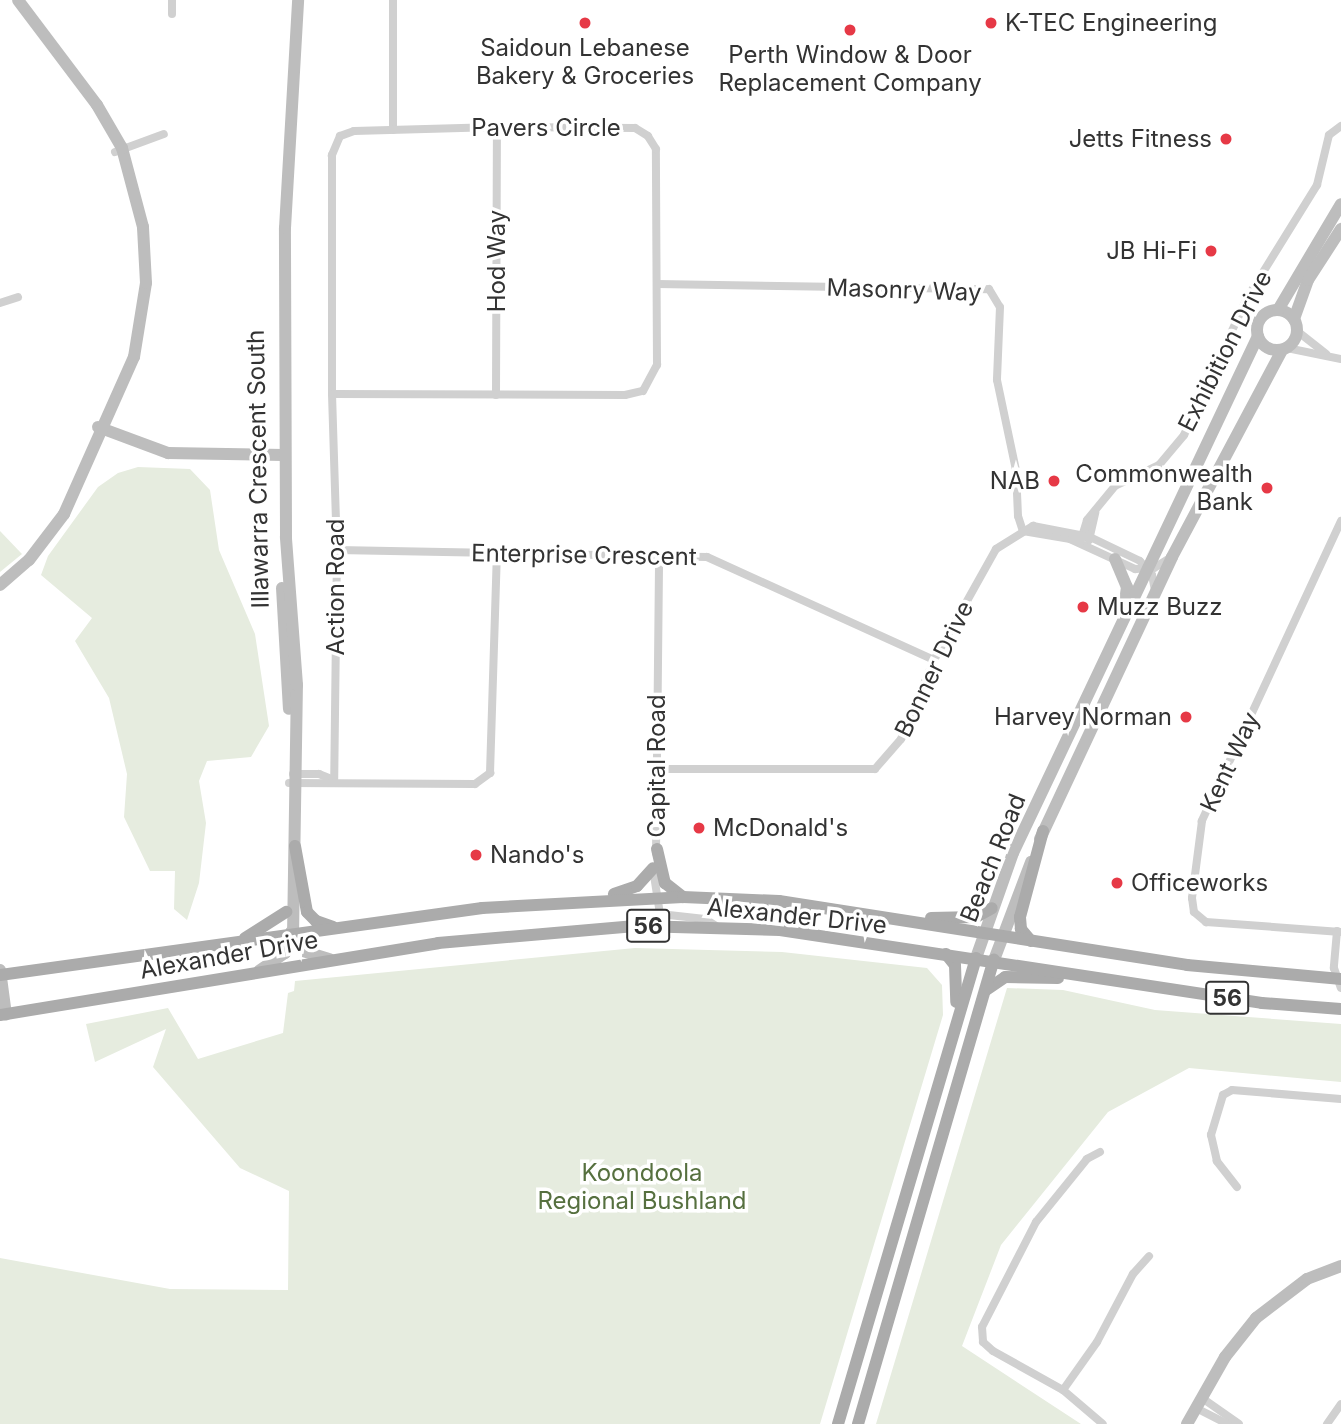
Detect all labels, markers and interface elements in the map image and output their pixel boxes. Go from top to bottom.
place label: K-TEC Engineering [1005,9,1217,37]
marker: Saidoun Lebanese Bakery & Groceries [577,15,593,31]
marker: K-TEC Engineering [983,15,999,31]
marker: Perth Window & Door Replacement Company [842,22,858,38]
place label: Saidoun Lebanese Bakery & Groceries [476,34,694,90]
place label: Perth Window & Door Replacement Company [718,41,982,97]
street label: Pavers Circle [471,114,621,142]
place label: Jetts Fitness [1069,125,1212,153]
marker: Jetts Fitness [1218,131,1234,147]
street label: Hod Way [483,210,511,312]
place label: JB Hi-Fi [1106,237,1197,265]
marker: JB Hi-Fi [1203,243,1219,259]
street label: Exhibition Drive [1172,266,1278,436]
street label: Masonry Way [826,273,982,307]
street label: Illawarra Crescent South [241,329,275,609]
place label: Commonwealth Bank [1075,460,1253,516]
place label: NAB [990,467,1040,495]
marker: NAB [1046,473,1062,489]
marker: Commonwealth Bank [1259,480,1275,496]
street label: Action Road [322,518,350,656]
street label: Enterprise Crescent [471,539,697,571]
place label: Muzz Buzz [1097,593,1223,621]
street label: Bonner Drive [889,596,979,742]
marker: Muzz Buzz [1075,599,1091,615]
street label: Capital Road [643,694,671,838]
place label: Harvey Norman [994,703,1172,731]
street label: Kent Way [1194,707,1266,817]
marker: Harvey Norman [1178,709,1194,725]
street label: Beach Road [954,790,1032,926]
place label: McDonald's [713,814,848,842]
marker: McDonald's [691,820,707,836]
place label: Nando's [490,841,584,869]
marker: Nando's [468,847,484,863]
place label: Officeworks [1131,869,1268,897]
marker: Officeworks [1109,875,1125,891]
street label: Alexander Drive [706,892,888,940]
road number: 56 [625,906,671,945]
street label: Alexander Drive [138,925,320,985]
road number: 56 [1204,979,1250,1018]
park label: Koondoola Regional Bushland [537,1159,747,1215]

